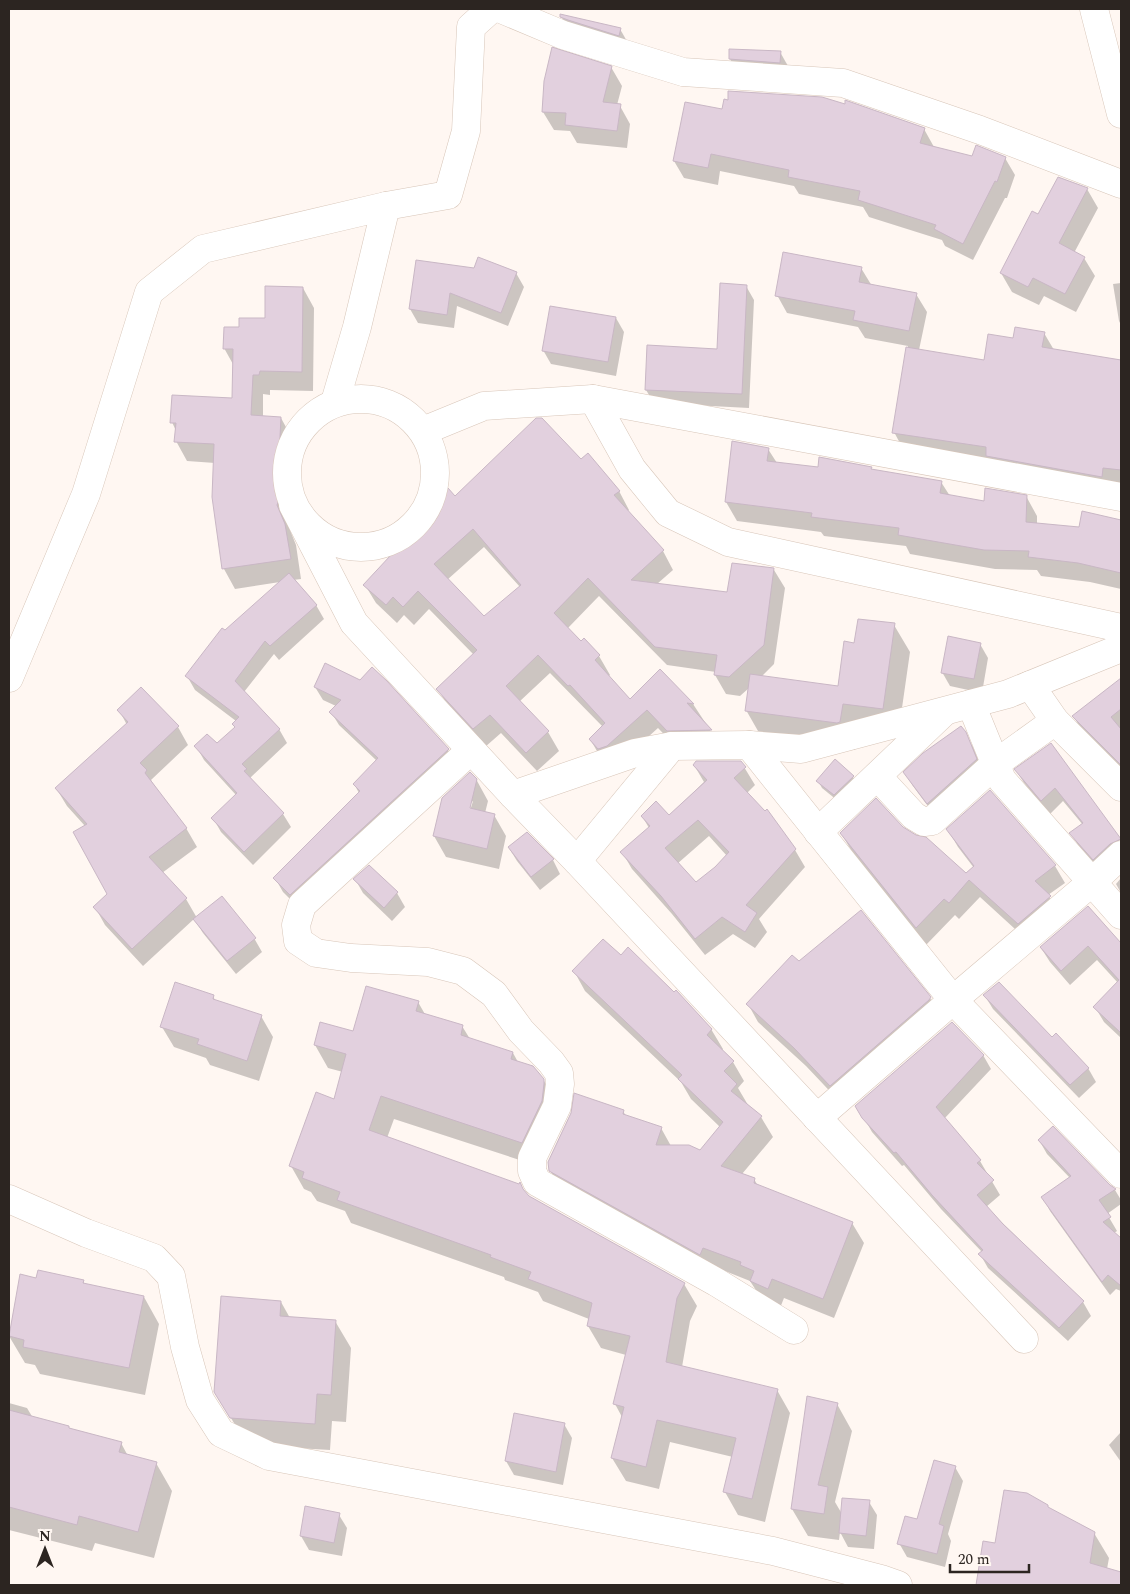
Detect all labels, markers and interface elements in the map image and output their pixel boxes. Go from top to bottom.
north arrow [20,1524,70,1574]
text: N [39,1526,51,1547]
scale bar [950,1542,1029,1574]
text: 20 m [958,1548,990,1571]

